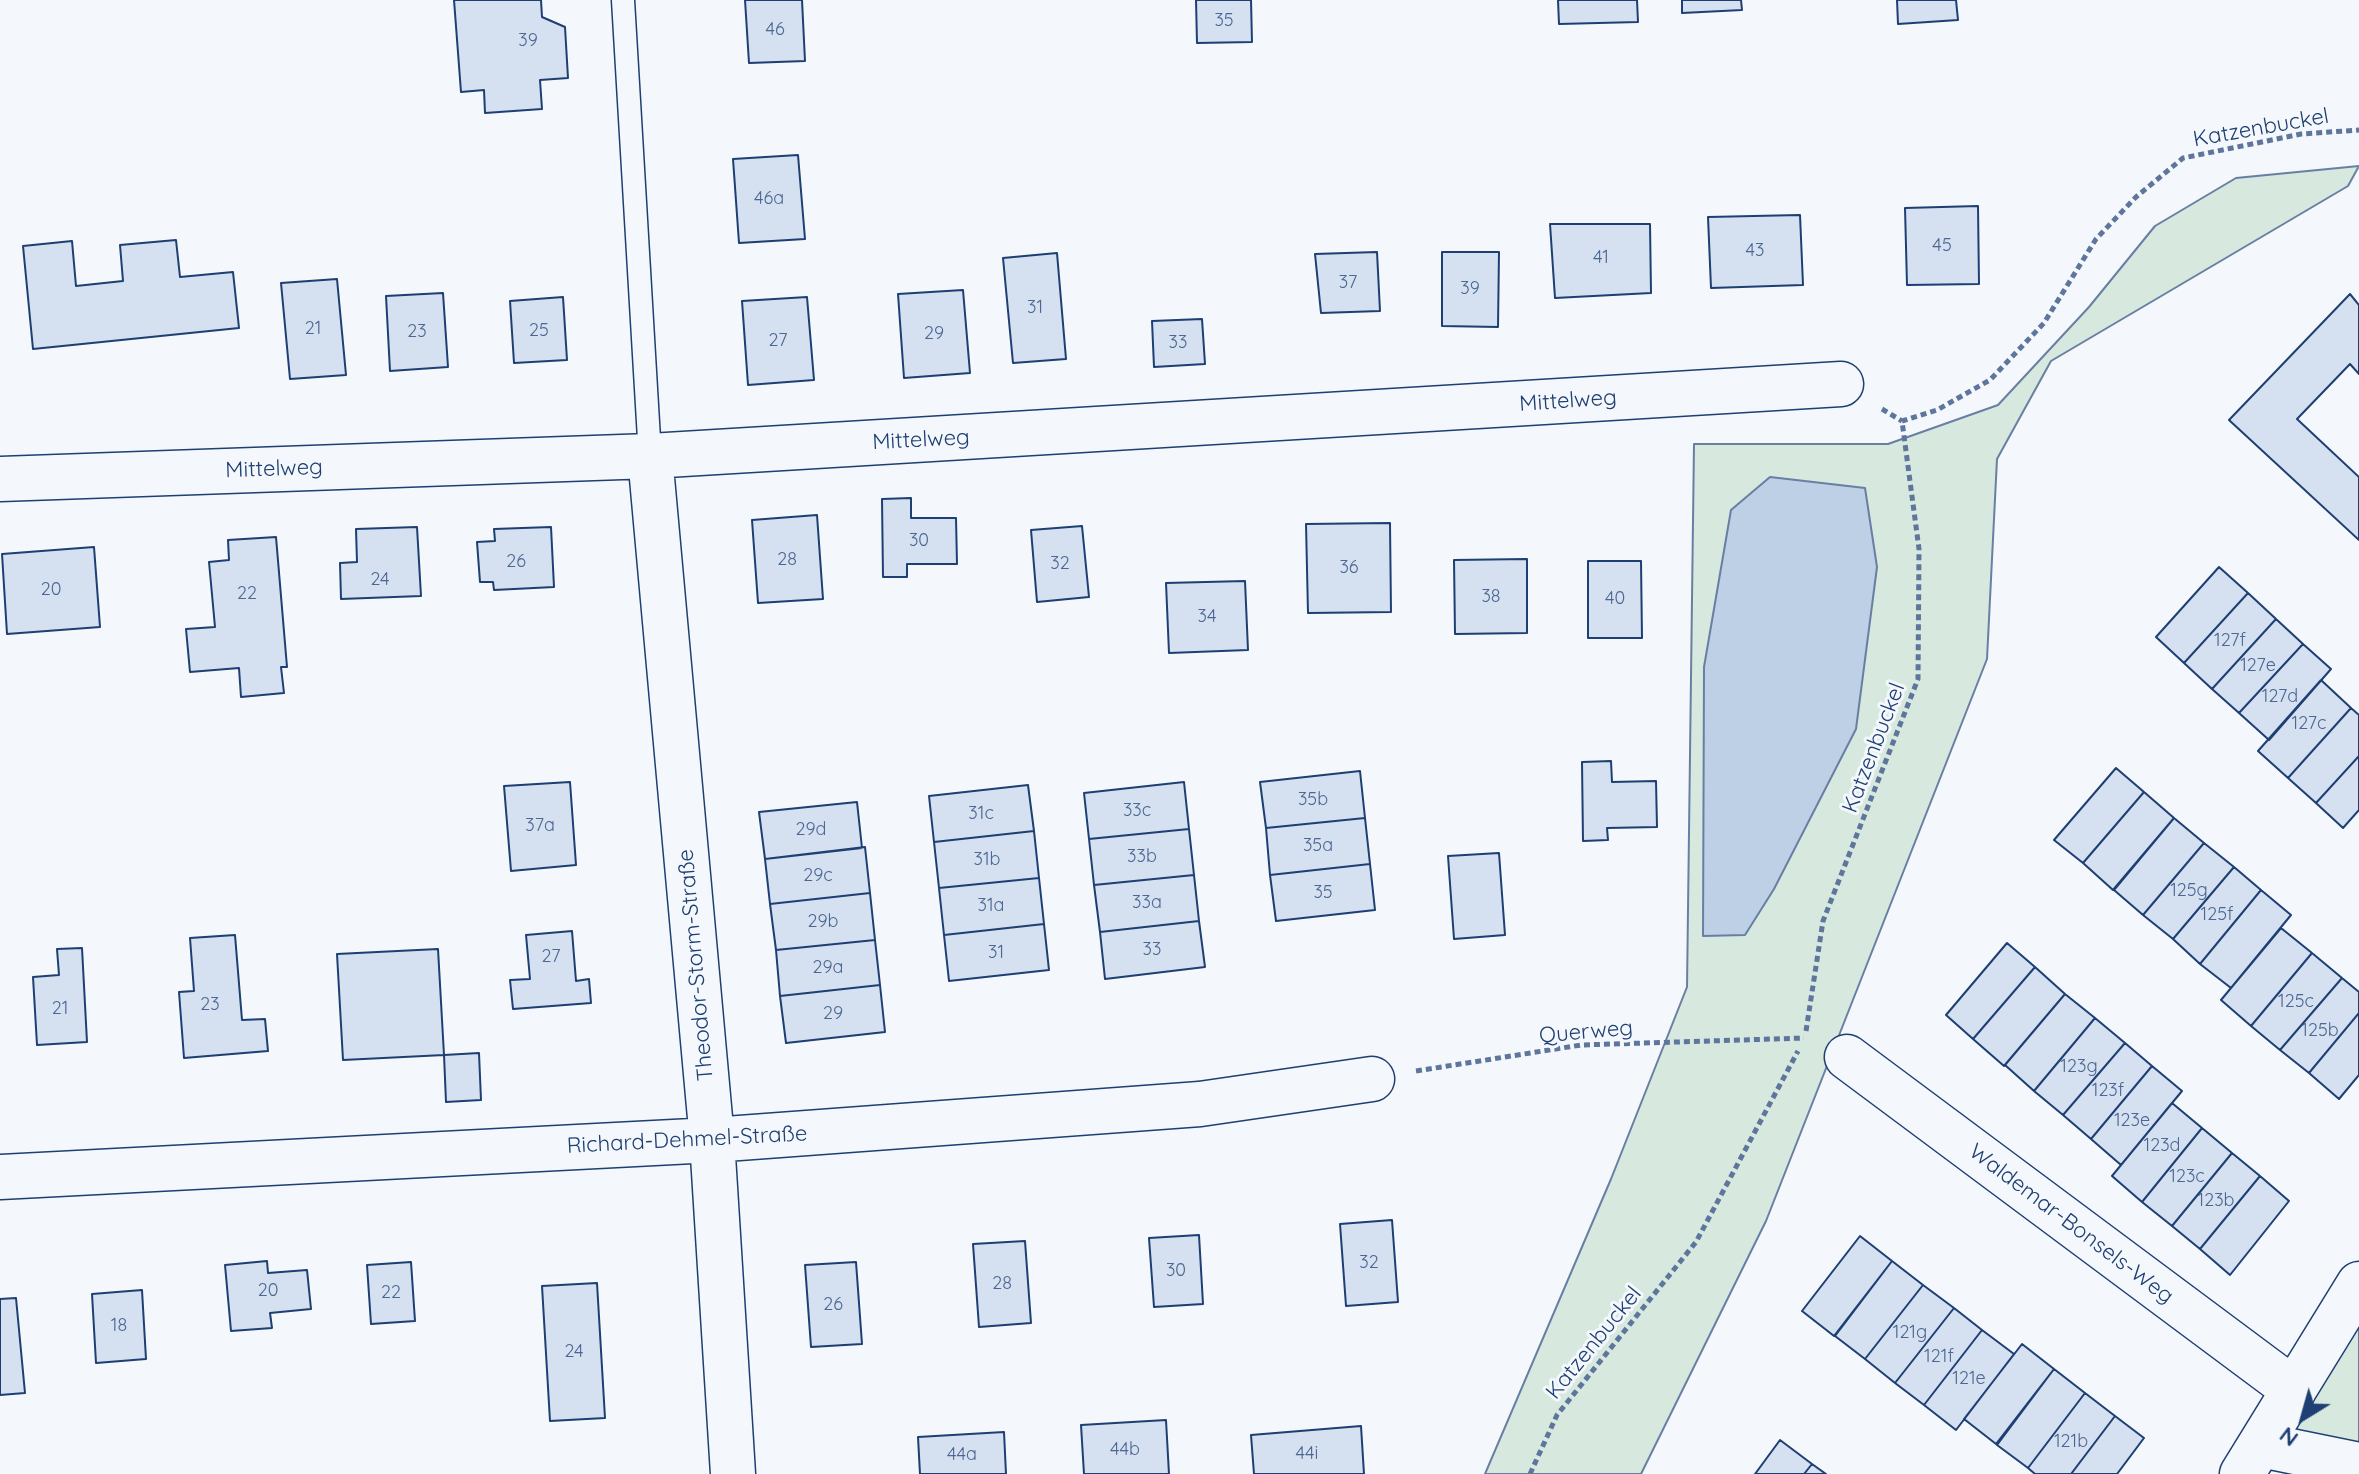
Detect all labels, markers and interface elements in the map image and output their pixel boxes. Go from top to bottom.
house number: 35 [1214,10,1234,32]
house number: 46 [765,19,785,41]
house number: 39 [518,30,538,52]
street label: Katzenbuckel [2191,103,2331,153]
house number: 46a [754,188,784,210]
house number: 45 [1932,235,1952,257]
house number: 43 [1746,240,1764,262]
house number: 41 [1593,247,1609,269]
house number: 37 [1339,272,1357,294]
house number: 39 [1460,278,1480,300]
house number: 31 [1027,297,1043,319]
house number: 21 [305,318,321,340]
house number: 25 [529,320,549,342]
house number: 23 [407,321,427,343]
house number: 29 [924,323,944,345]
house number: 27 [769,330,787,352]
house number: 33 [1169,332,1187,354]
street label: Mittelweg [1518,384,1618,418]
street label: Mittelweg [872,424,970,456]
street label: Mittelweg [225,454,323,484]
house number: 30 [909,530,929,552]
house number: 28 [777,549,797,571]
house number: 26 [506,551,526,573]
house number: 32 [1050,553,1070,575]
house number: 36 [1339,557,1359,579]
house number: 24 [370,569,390,591]
house number: 20 [41,579,61,601]
house number: 22 [237,583,257,605]
house number: 38 [1481,586,1501,608]
house number: 40 [1605,588,1625,610]
house number: 34 [1198,606,1216,628]
house number: 127f [2214,630,2246,652]
house number: 127e [2240,655,2276,677]
street label: Katzenbuckel [1837,679,1911,817]
house number: 127d [2262,686,2298,708]
house number: 127c [2292,713,2326,735]
house number: 35b [1298,789,1328,811]
house number: 33c [1123,800,1151,822]
house number: 31c [968,803,994,825]
house number: 37a [525,815,555,837]
house number: 29d [796,819,826,841]
house number: 35a [1303,835,1333,857]
house number: 33b [1127,846,1157,868]
street label: Theodor-Storm-Straße [673,848,719,1082]
house number: 31b [974,849,1000,871]
house number: 29c [803,865,833,887]
house number: 125g [2170,880,2208,902]
house number: 35 [1313,882,1333,904]
house number: 33a [1132,892,1162,914]
house number: 31a [978,895,1004,917]
house number: 125f [2201,904,2233,926]
house number: 29b [808,911,838,933]
house number: 33 [1143,939,1161,961]
house number: 31 [988,942,1004,964]
house number: 27 [542,946,560,968]
house number: 29a [813,957,843,979]
house number: 125c [2278,991,2314,1013]
house number: 23 [200,994,220,1016]
house number: 21 [52,998,68,1020]
house number: 29 [823,1003,843,1025]
street label: Querweg [1538,1015,1634,1049]
house number: 125b [2301,1020,2339,1042]
house number: 123g [2060,1056,2098,1078]
house number: 123f [2092,1080,2124,1102]
house number: 123e [2114,1110,2150,1132]
street label: Richard-Dehmel-Straße [566,1121,808,1159]
house number: 123d [2144,1135,2180,1157]
street label: Waldemar-Bonsels-Weg [1963,1138,2179,1310]
house number: 123c [2169,1166,2205,1188]
house number: 123b [2198,1190,2234,1212]
house number: 32 [1359,1252,1379,1274]
house number: 30 [1166,1260,1186,1282]
house number: 28 [992,1273,1012,1295]
house number: 20 [258,1280,278,1302]
street label: Katzenbuckel [1541,1281,1647,1405]
house number: 22 [381,1282,401,1304]
house number: 26 [823,1294,843,1316]
house number: 18 [111,1315,127,1337]
house number: 121g [1893,1322,1927,1344]
house number: 24 [564,1341,584,1363]
house number: 121f [1924,1346,1954,1368]
house number: 121e [1952,1368,1986,1390]
north arrow [2263,1378,2343,1458]
text: N [2274,1421,2303,1453]
house number: 121b [2054,1431,2088,1453]
house number: 44b [1110,1439,1140,1461]
house number: 44i [1296,1443,1318,1465]
house number: 44a [947,1444,977,1466]

